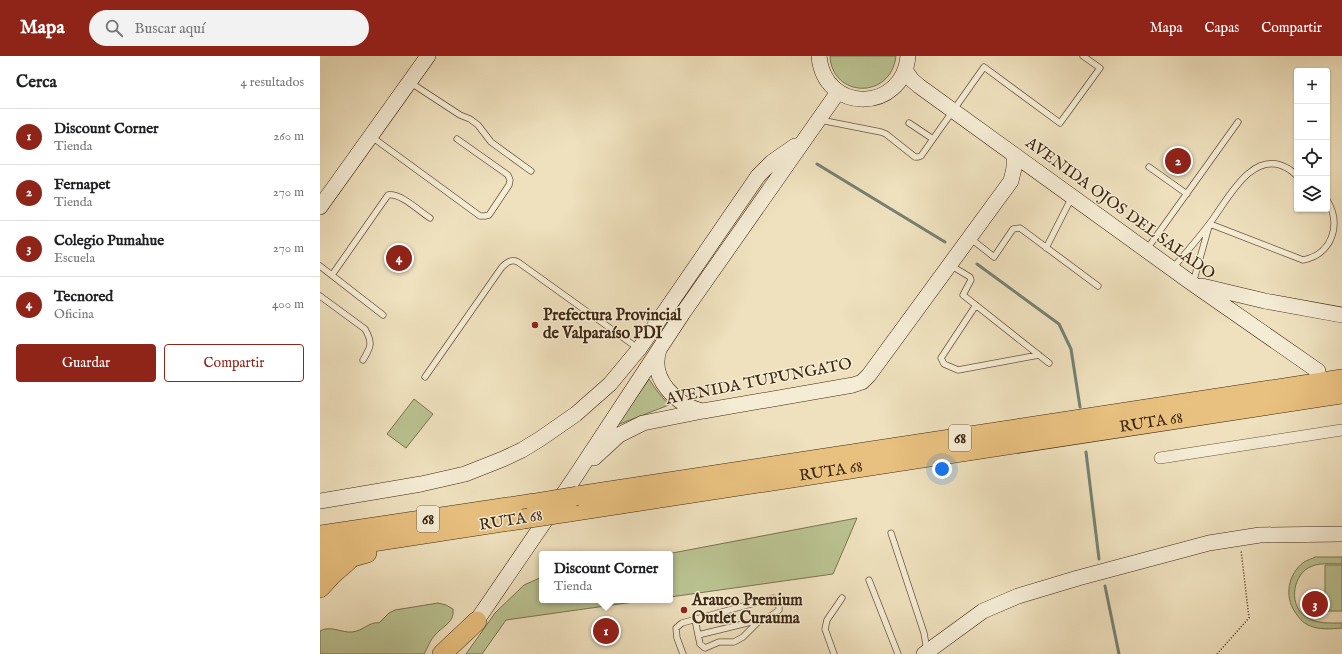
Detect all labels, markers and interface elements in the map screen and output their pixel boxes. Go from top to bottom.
search box [89,10,369,46]
text: Mapa [20,16,65,40]
icon: search [103,17,125,39]
text: Buscar aquí [135,19,205,38]
text: Mapa [1150,19,1183,37]
text: Capas [1205,19,1239,37]
text: Compartir [1261,19,1322,37]
map controls [1294,68,1330,212]
button: + [1294,68,1330,104]
text: Cerca [16,72,57,93]
text: 4 resultados [241,74,304,91]
button: − [1294,104,1330,140]
text: Discount Corner [54,119,159,138]
text: 1 [27,128,31,145]
text: 260 m [273,128,304,145]
street label: AVENIDA OJOS DEL SALADO [1021,133,1219,285]
text: Tienda [54,138,92,155]
button: locate [1294,140,1330,176]
pin: 2 [1165,146,1191,176]
text: Fernapet [54,175,110,194]
button: layers [1294,176,1330,212]
text: 2 [26,184,32,201]
text: 270 m [273,184,304,201]
text: Tienda [54,194,92,211]
text: Colegio Pumahue [54,231,164,250]
text: 3 [27,240,31,257]
text: 270 m [273,240,304,257]
pin: 4 [386,243,412,273]
text: Escuela [54,250,95,267]
text: Tecnored [54,287,113,306]
text: 4 [26,296,32,313]
text: 400 m [272,296,304,313]
text: Oficina [54,306,94,323]
place label: Prefectura Provincial de Valparaíso PDI [543,306,682,344]
marker: Prefectura Provincial de Valparaíso PDI [530,320,540,330]
button: Guardar [16,344,156,382]
button: Compartir [164,344,304,382]
street label: AVENIDA TUPUNGATO [663,354,854,410]
street label: RUTA 68 [1118,408,1184,438]
road number: 68 [949,425,971,451]
street label: RUTA 68 [798,457,864,487]
your location [932,459,952,479]
road number: 68 [417,506,439,532]
street label: RUTA 68 [478,506,544,536]
popup [539,551,673,603]
text: Discount Corner [554,559,658,578]
text: Tienda [554,578,592,595]
pin: 3 [1302,589,1328,619]
place label: Arauco Premium Outlet Curauma [691,591,803,629]
marker: Arauco Premium Outlet Curauma [679,605,689,615]
pin: 1 [593,616,619,646]

